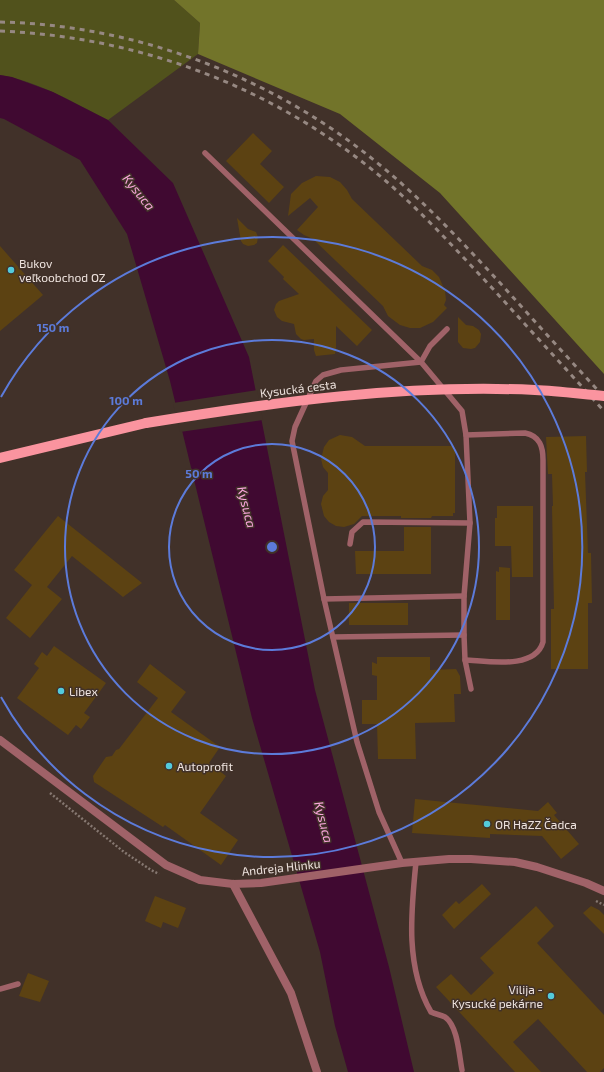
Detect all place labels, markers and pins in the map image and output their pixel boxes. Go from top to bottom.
place label: Bukov veľkoobchod OZ [19,256,106,284]
marker: Bukov veľkoobchod OZ [6,265,16,275]
centre of rings [265,540,279,554]
place label: Libex [69,684,98,698]
marker: Libex [56,686,66,696]
place label: Autoprofit [177,759,233,773]
marker: Autoprofit [164,761,174,771]
place label: OR HaZZ Čadca [495,817,577,831]
marker: OR HaZZ Čadca [482,819,492,829]
place label: Vilija - Kysucké pekárne [452,982,543,1010]
marker: Vilija - Kysucké pekárne [546,991,556,1001]

